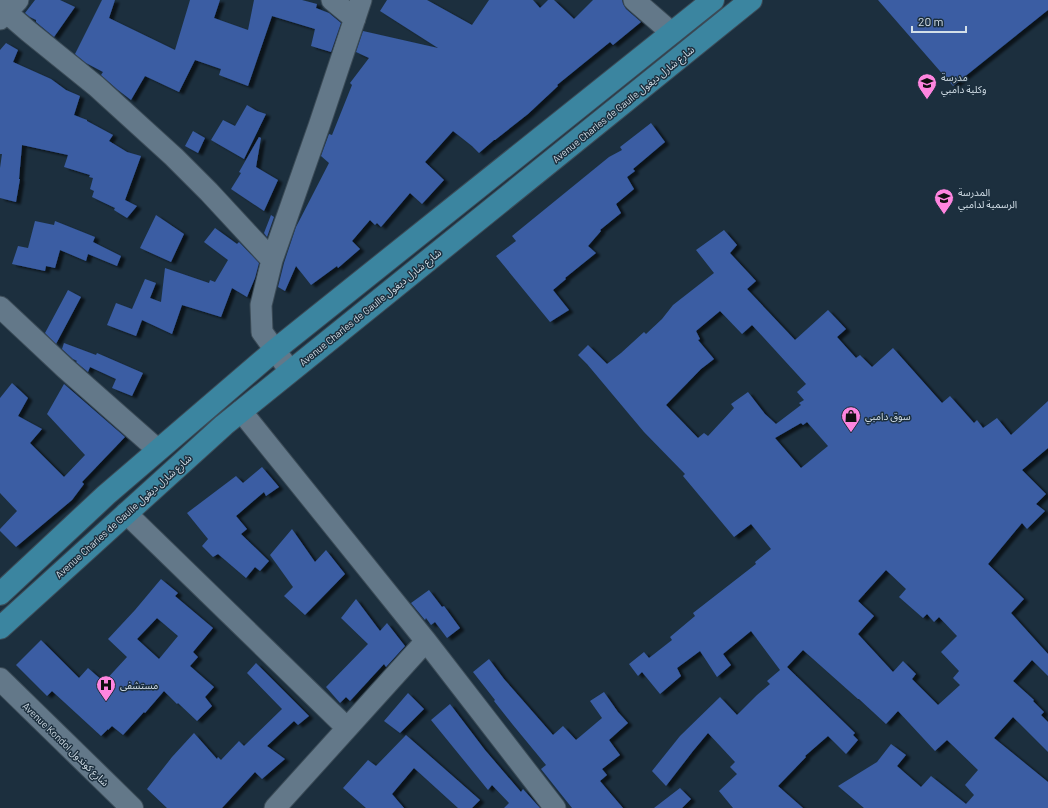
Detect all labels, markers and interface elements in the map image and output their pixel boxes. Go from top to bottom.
scale bar [912,8,966,34]
text: 20 m [918,14,944,28]
street label: Avenue Charles de Gaulle شارع شارل ديغول [550,43,698,167]
place label: مدرسة وكلية دامبي [941,71,986,97]
school or university icon: مدرسة وكلية دامبي [916,72,938,100]
place label: المدرسة الرسمية لدامبي [958,186,1017,212]
school or university icon: المدرسة الرسمية لدامبي [933,187,955,215]
street label: Avenue Charles de Gaulle شارع شارل ديغول [297,246,445,370]
shop icon: سوق دامبي [840,405,862,433]
place label: سوق دامبي [865,410,911,424]
street label: Avenue Charles de Gaulle شارع شارل ديغول [52,452,195,582]
hospital icon: مستشفى [95,674,117,702]
place label: مستشفى [120,679,158,691]
street label: Avenue Kondol شارع كوندول [19,700,112,790]

